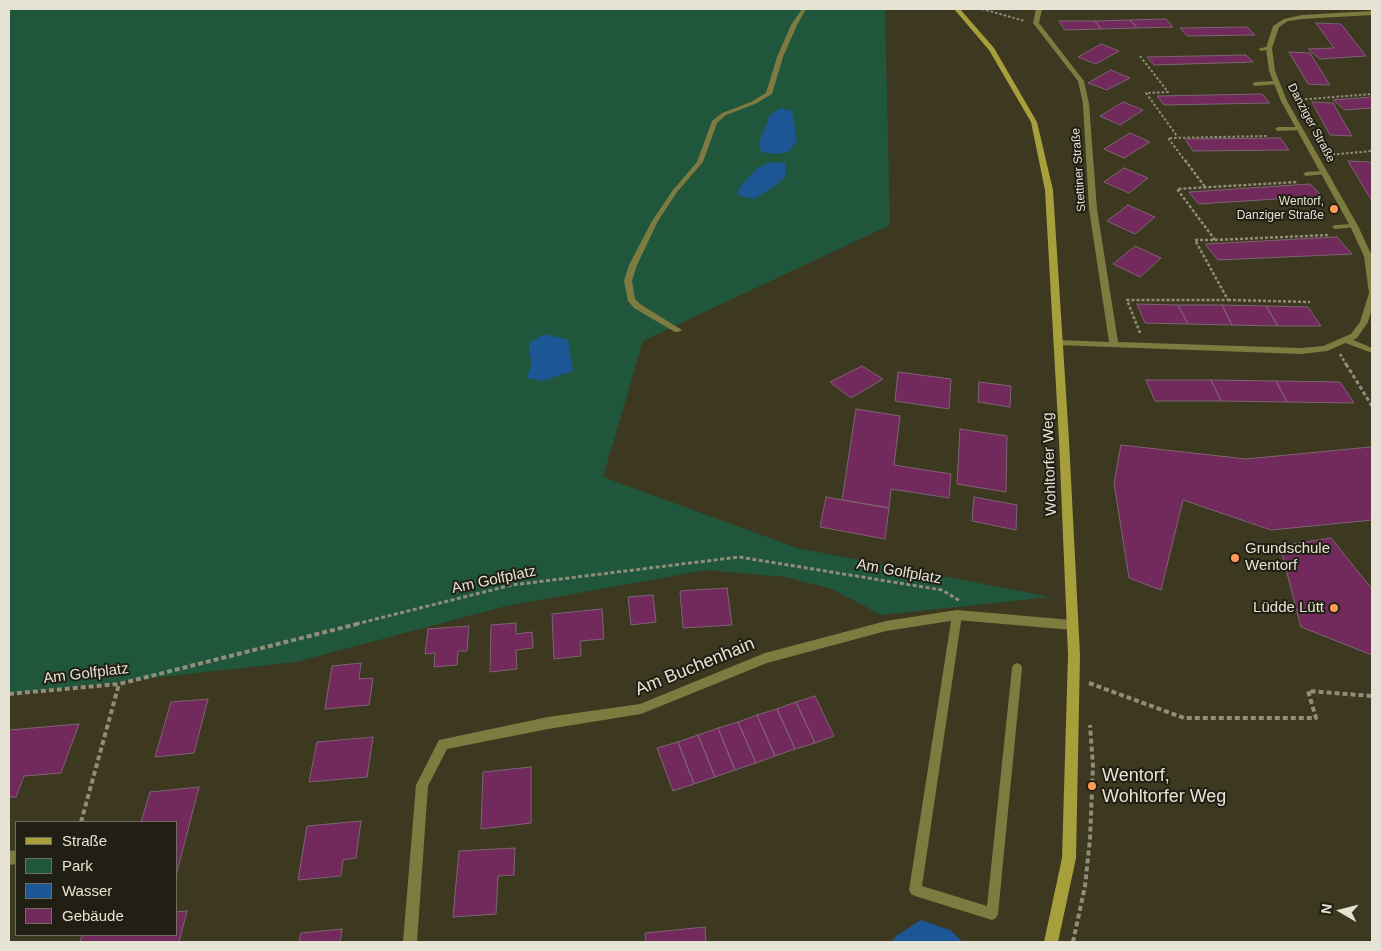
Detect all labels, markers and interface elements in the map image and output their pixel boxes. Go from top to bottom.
street label: Danziger Straße [1284,81,1338,165]
street label: Stettiner Straße [1069,128,1089,212]
place label: Wentorf, Danziger Straße [1237,195,1324,223]
marker: Wentorf, Danziger Straße [1328,203,1340,215]
street label: Wohltorfer Weg [1039,412,1061,516]
place label: Grundschule Wentorf [1245,540,1330,575]
marker: Grundschule Wentorf [1229,552,1241,564]
street label: Am Golfplatz [855,556,943,588]
street label: Am Golfplatz [450,562,538,598]
place label: Lüdde Lütt [1253,599,1324,617]
marker: Lüdde Lütt [1328,602,1340,614]
street label: Am Buchenhain [632,633,758,701]
street label: Am Golfplatz [42,660,130,688]
place label: Wentorf, Wohltorfer Weg [1102,765,1226,808]
marker: Wentorf, Wohltorfer Weg [1086,780,1098,792]
legend [15,821,178,936]
text: Straße [62,832,107,849]
text: Park [62,857,93,874]
text: Wasser [62,882,112,899]
north arrow [1316,886,1366,936]
text: N [1318,903,1335,915]
text: Gebäude [62,907,124,924]

